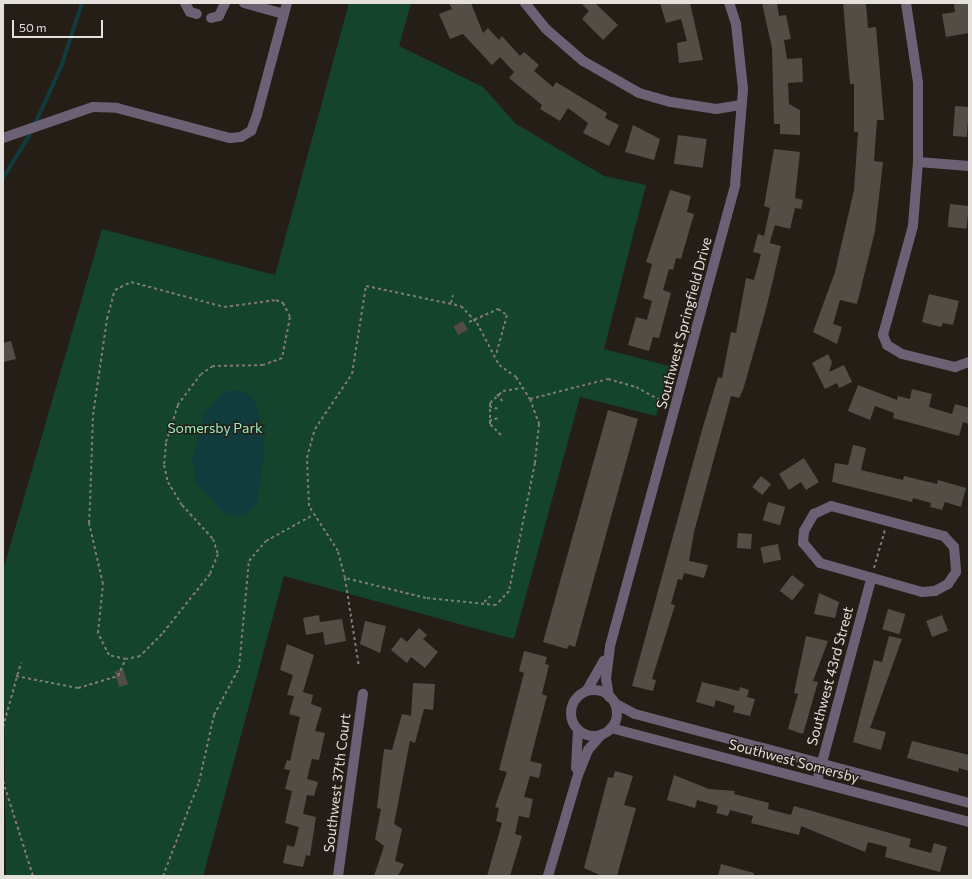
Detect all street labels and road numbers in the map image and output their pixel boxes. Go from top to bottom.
street label: Southwest Springfield Drive [653,235,715,411]
street label: Southwest 43rd Street [803,605,857,747]
street label: Southwest 37th Court [320,713,354,853]
street label: Southwest Somersby [727,736,861,786]

